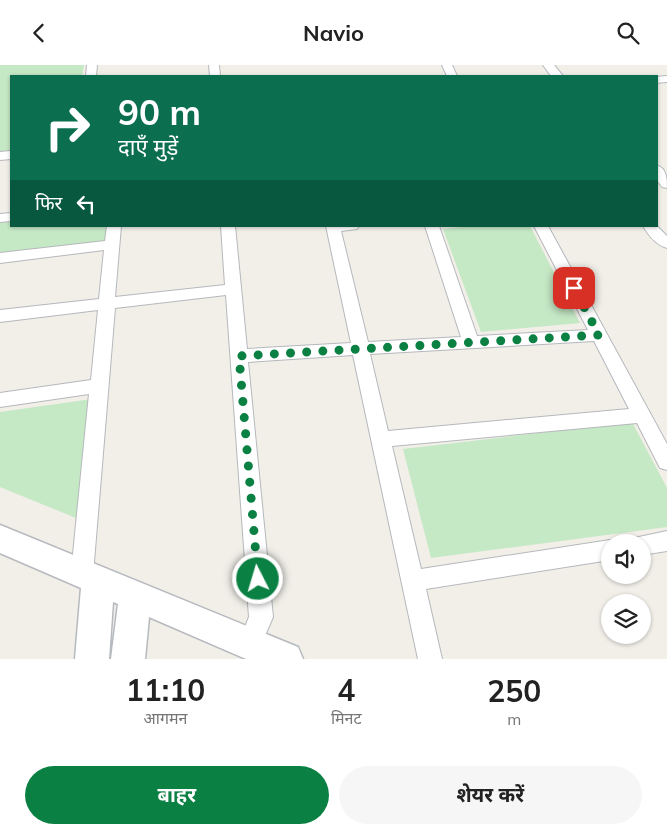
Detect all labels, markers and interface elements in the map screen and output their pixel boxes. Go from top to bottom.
icon: back [25,19,53,47]
text: Navio [303,19,364,47]
icon: search [614,19,642,47]
text: 90 m [118,90,201,134]
icon: right [35,95,100,160]
text: दाएँ मुड़ें [118,133,178,161]
icon: left [72,190,100,218]
text: फिर [35,191,62,215]
pin [553,267,595,309]
icon: arrive [560,274,588,302]
map controls [601,534,651,644]
button: sound [601,534,651,584]
position arrow [231,552,283,604]
button: layers [601,594,651,644]
text: 11:10 [126,671,205,709]
text: 4 [337,671,355,709]
text: 250 [487,672,541,710]
text: आगमन [144,708,187,728]
text: मिनट [331,708,362,728]
text: m [507,709,521,729]
button: बाहर [25,766,329,824]
button: शेयर करें [339,766,642,824]

